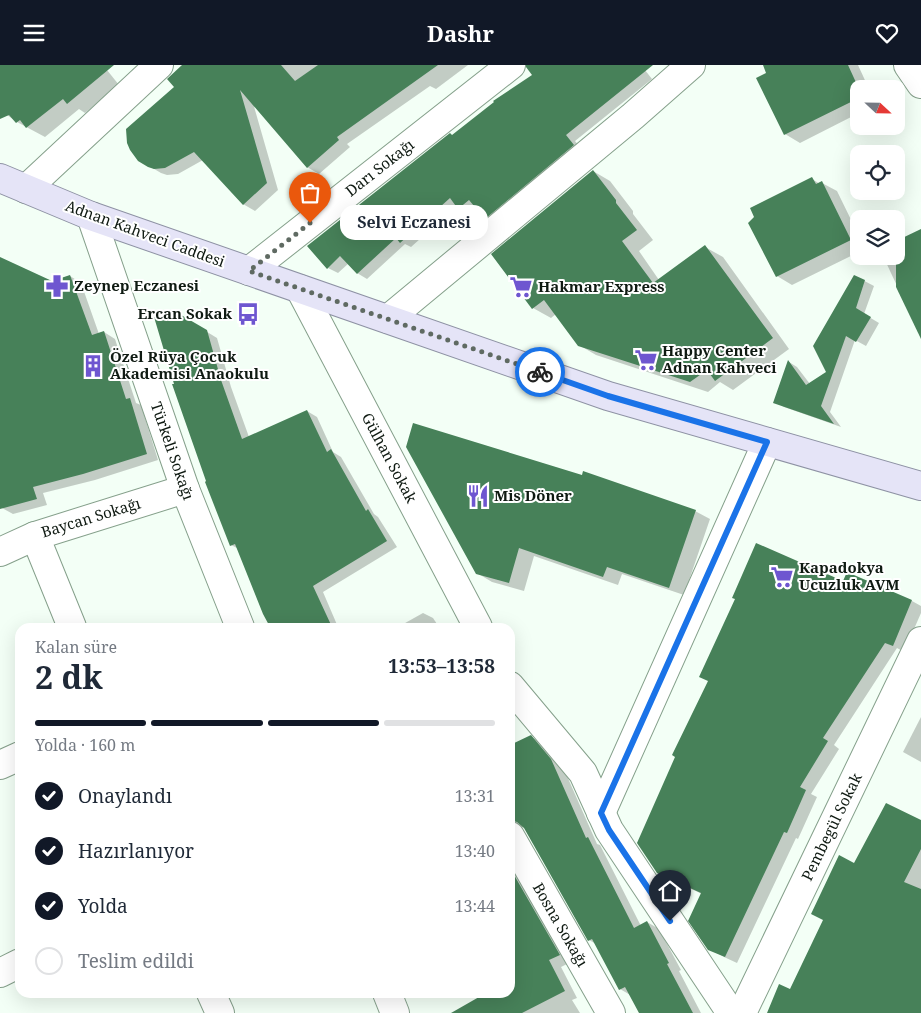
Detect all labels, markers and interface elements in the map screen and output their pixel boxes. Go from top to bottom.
text: Dashr [427,18,494,48]
icon: menu [20,19,48,47]
icon: heart [873,19,901,47]
north arrow [850,80,905,135]
map controls [850,80,905,265]
street label: Darı Sokağı [341,134,418,200]
button: locate [850,145,905,200]
pin [289,172,331,223]
icon: bag [296,179,324,207]
street label: Adnan Kahveci Caddesi [63,195,228,271]
callout: Selvi Eczanesi [340,205,488,241]
button: layers [850,210,905,265]
text: Selvi Eczanesi [357,211,471,233]
pharmacy icon: Zeynep Eczanesi [44,273,70,299]
supermarket icon: Hakmar Express [508,274,534,300]
place label: Zeynep Eczanesi [74,275,200,295]
place label: Hakmar Express [538,276,664,296]
bus stop icon: Ercan Sokak [235,301,261,327]
place label: Ercan Sokak [138,303,232,323]
place label: Happy Center Adnan Kahveci [662,340,777,377]
place label: Özel Rüya Çocuk Akademisi Anaokulu [110,346,269,383]
courier [515,347,565,397]
supermarket icon: Happy Center Adnan Kahveci [633,347,659,373]
building icon: Özel Rüya Çocuk Akademisi Anaokulu [80,353,106,379]
icon: bike [526,358,554,386]
street label: Türkeli Sokağı [147,399,199,503]
street label: Gülhan Sokak [358,409,422,506]
restaurant icon: Mis Döner [465,483,491,509]
place label: Mis Döner [494,485,572,505]
street label: Baycan Sokağı [39,492,143,542]
place label: Kapadokya Ucuzluk AVM [799,557,900,594]
supermarket icon: Kapadokya Ucuzluk AVM [769,564,795,590]
text: Kalan süre [35,636,117,658]
text: 13:53–13:58 [388,653,495,679]
text: 2 dk [35,655,103,698]
text: Yolda · 160 m [35,734,135,756]
street label: Pembegül Sokak [796,769,866,884]
icon: check [35,782,63,810]
text: Onaylandı [78,783,172,809]
text: 13:31 [455,785,495,807]
icon: check [35,837,63,865]
text: Hazırlanıyor [78,838,194,864]
text: 13:40 [455,840,495,862]
pin [649,870,691,921]
icon: home [656,877,684,905]
street label: Bosna Sokağı [529,879,593,970]
icon: check [35,892,63,920]
text: Yolda [78,893,128,919]
text: 13:44 [455,895,495,917]
text: Teslim edildi [78,948,194,974]

